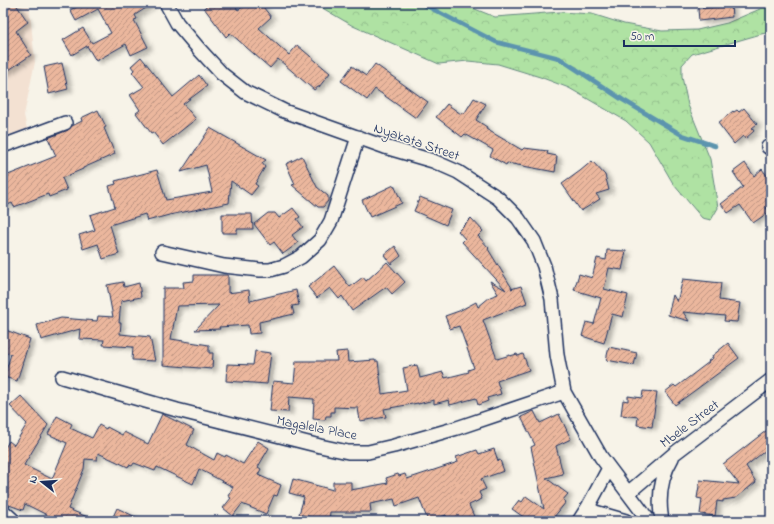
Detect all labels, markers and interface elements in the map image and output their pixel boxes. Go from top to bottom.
scale bar [624,22,735,48]
text: 50 m [630,28,654,46]
street label: Nyakata Street [370,118,463,168]
street label: Mbele Street [656,395,724,454]
street label: Magalela Place [274,410,359,448]
north arrow [22,462,62,502]
text: N [25,473,42,485]

